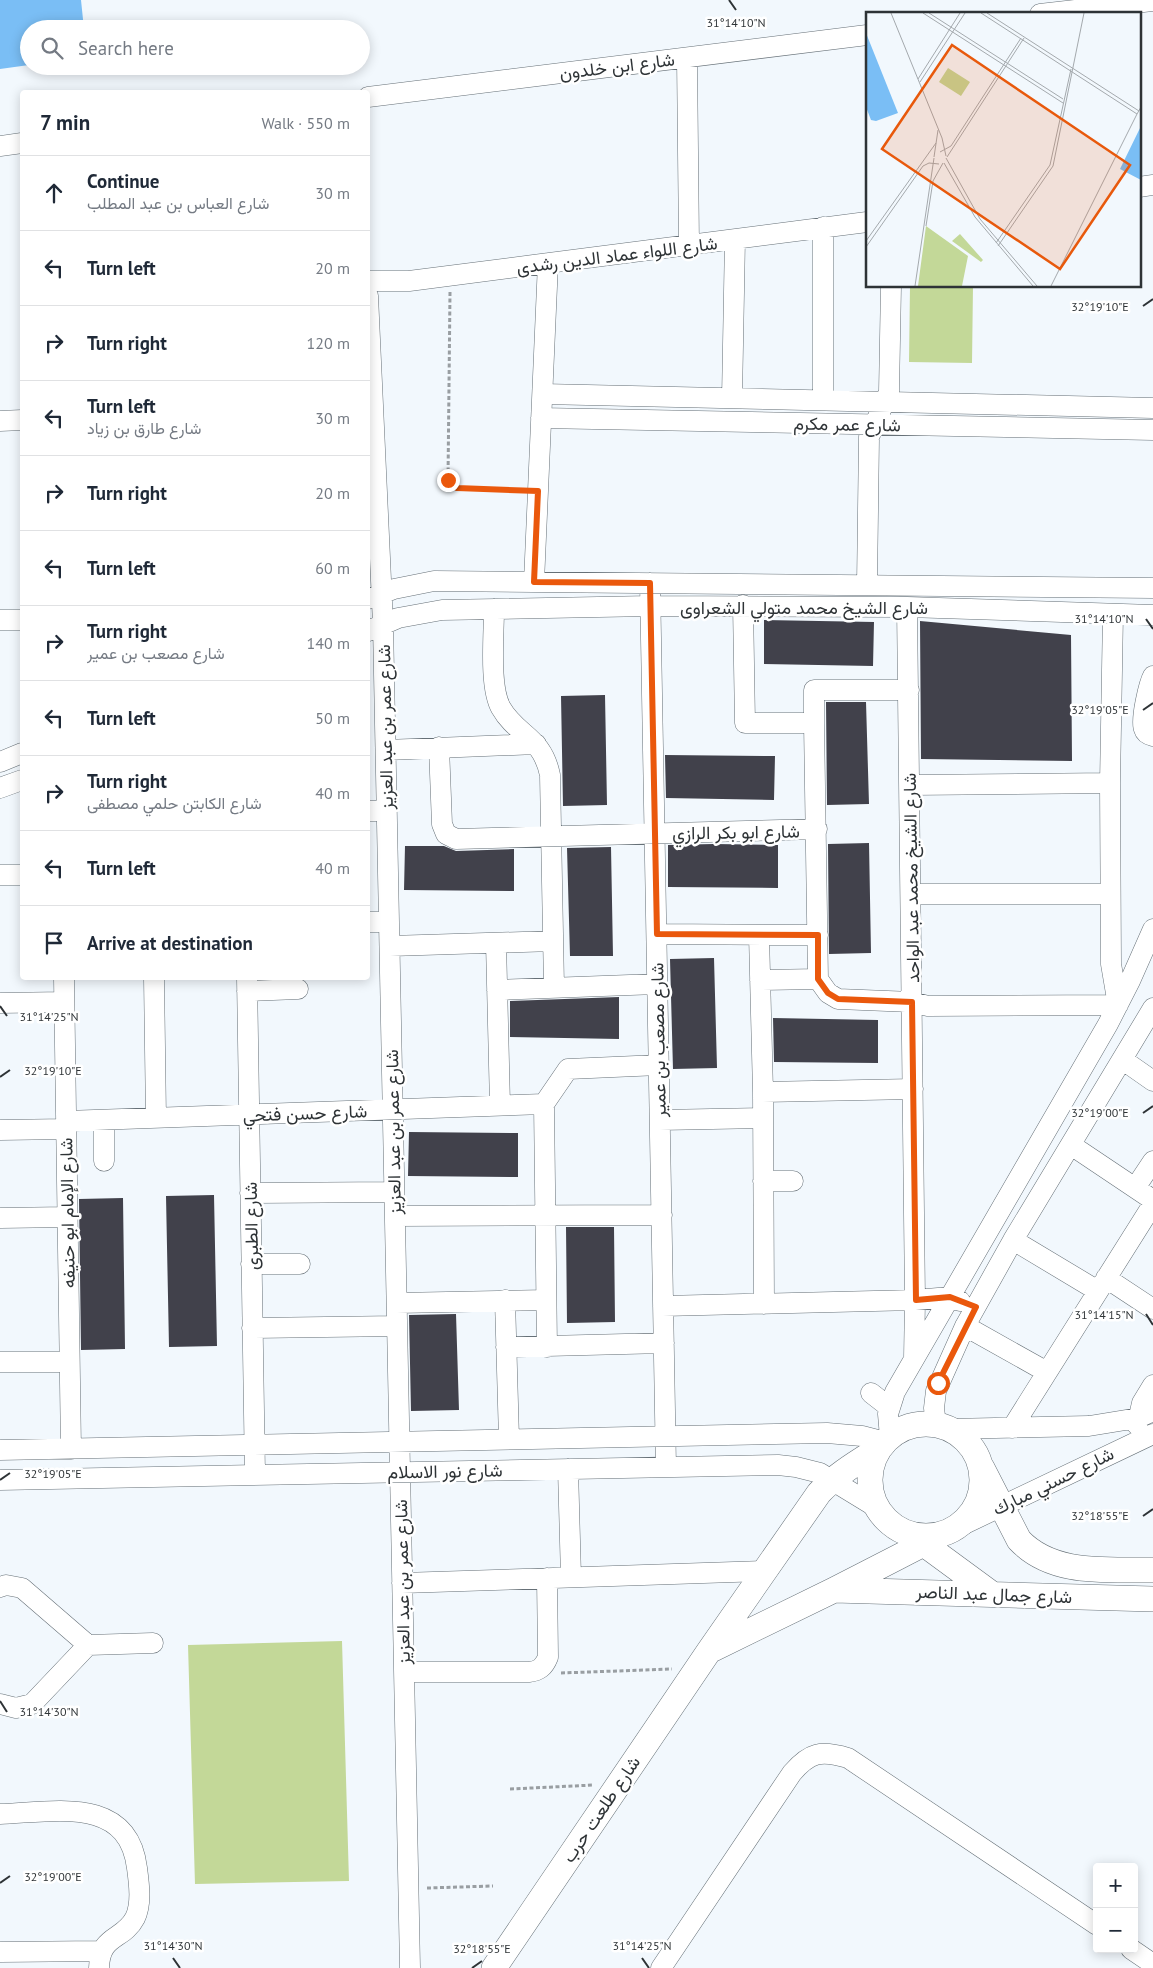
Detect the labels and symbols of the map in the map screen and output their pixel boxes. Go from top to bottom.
inset map [866,12,1140,288]
text: 31°14'10"N [706,15,766,30]
street label: شارع ابن خلدون [558,48,676,85]
street label: شارع اللواء عماد الدين رشدى [515,231,719,280]
text: 32°19'10"E [1071,299,1129,314]
street label: شارع عمر مكرم [793,412,901,437]
route end [437,469,460,492]
street label: شارع الشيخ محمد متولي الشعراوى [680,596,928,623]
text: 31°14'10"N [1074,611,1134,626]
street label: شارع عمر بن عبد العزيز [372,644,399,811]
text: 32°19'05"E [1071,702,1129,717]
street label: شارع الشيخ محمد عبد الواحد [898,773,925,983]
street label: شارع ابو بكر الرازي [672,819,800,849]
street label: شارع مصعب بن عمير [645,962,672,1119]
text: 31°14'25"N [19,1009,79,1024]
street label: شارع عمر بن عبد العزيز [380,1049,407,1216]
text: 32°19'10"E [24,1063,82,1078]
street label: شارع حسن فتحي [242,1099,368,1131]
text: 32°19'00"E [1071,1105,1129,1120]
street label: شارع الإمام ابو حنيفه [54,1138,81,1288]
street label: شارع الطبرى [239,1182,264,1270]
text: 31°14'15"N [1074,1307,1134,1322]
route start [927,1372,950,1395]
street label: شارع حسني مبارك [989,1442,1119,1524]
street label: شارع نور الاسلام [387,1458,503,1485]
text: 32°19'05"E [24,1466,82,1481]
street label: شارع عمر بن عبد العزيز [389,1499,416,1666]
text: 32°18'55"E [1071,1508,1129,1523]
street label: شارع جمال عبد الناصر [914,1580,1073,1609]
text: 31°14'30"N [19,1704,79,1719]
street label: شارع طلعت حرب [557,1751,646,1867]
text: 32°19'00"E [24,1869,82,1884]
text: 31°14'30"N [143,1938,203,1953]
text: 31°14'25"N [612,1938,672,1953]
text: 32°18'55"E [453,1941,511,1956]

